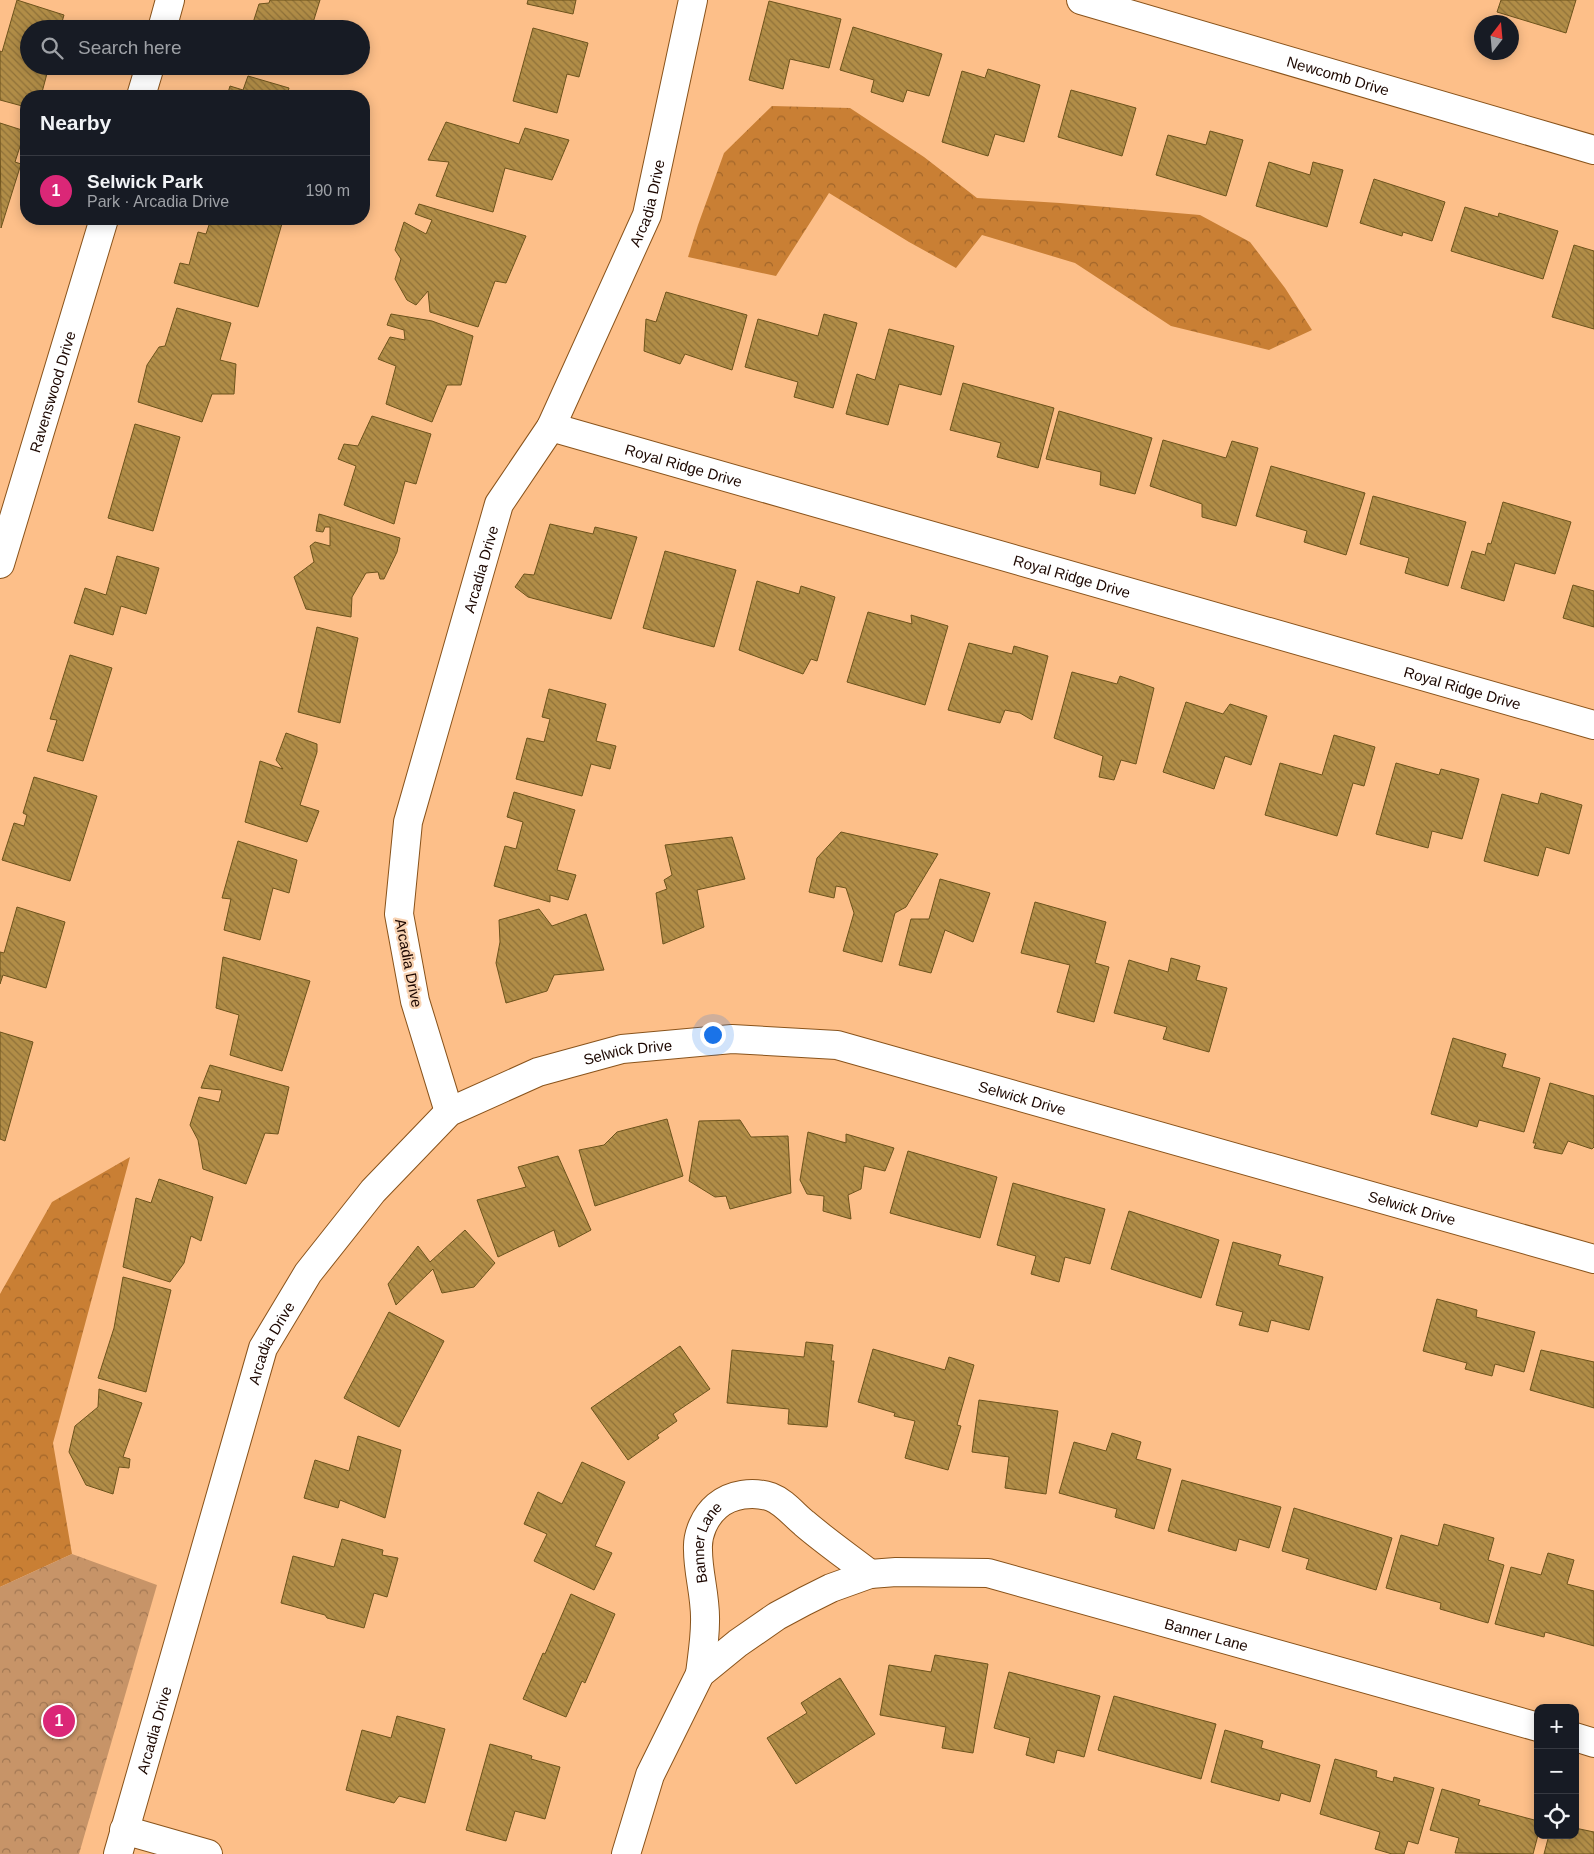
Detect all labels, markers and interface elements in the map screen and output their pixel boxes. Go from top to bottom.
north arrow [1474,15,1519,60]
search box [20,20,370,75]
icon: search [38,34,66,62]
text: Search here [78,37,182,58]
street label: Newcomb Drive [1285,52,1391,98]
text: Nearby [40,111,111,134]
street label: Arcadia Drive [625,158,667,249]
text: Selwick Park [87,171,203,192]
text: 1 [52,182,60,199]
text: 190 m [306,182,350,199]
text: Park · Arcadia Drive [87,193,229,210]
street label: Ravenswood Drive [26,329,78,454]
street label: Royal Ridge Drive [623,440,744,490]
street label: Arcadia Drive [460,523,501,615]
street label: Royal Ridge Drive [1012,551,1133,601]
street label: Royal Ridge Drive [1402,663,1523,712]
street label: Arcadia Drive [392,917,426,1009]
your location [700,1022,726,1048]
street label: Selwick Drive [581,1036,673,1068]
street label: Selwick Drive [977,1077,1068,1118]
street label: Selwick Drive [1366,1187,1458,1228]
street label: Arcadia Drive [245,1298,297,1386]
street label: Banner Lane [689,1498,725,1585]
street label: Banner Lane [1163,1614,1250,1654]
street label: Arcadia Drive [133,1684,174,1776]
pin: 1 [43,1702,75,1740]
map controls [1534,1704,1579,1839]
button: + [1534,1704,1579,1749]
button: − [1534,1749,1579,1794]
button: locate [1534,1794,1579,1839]

